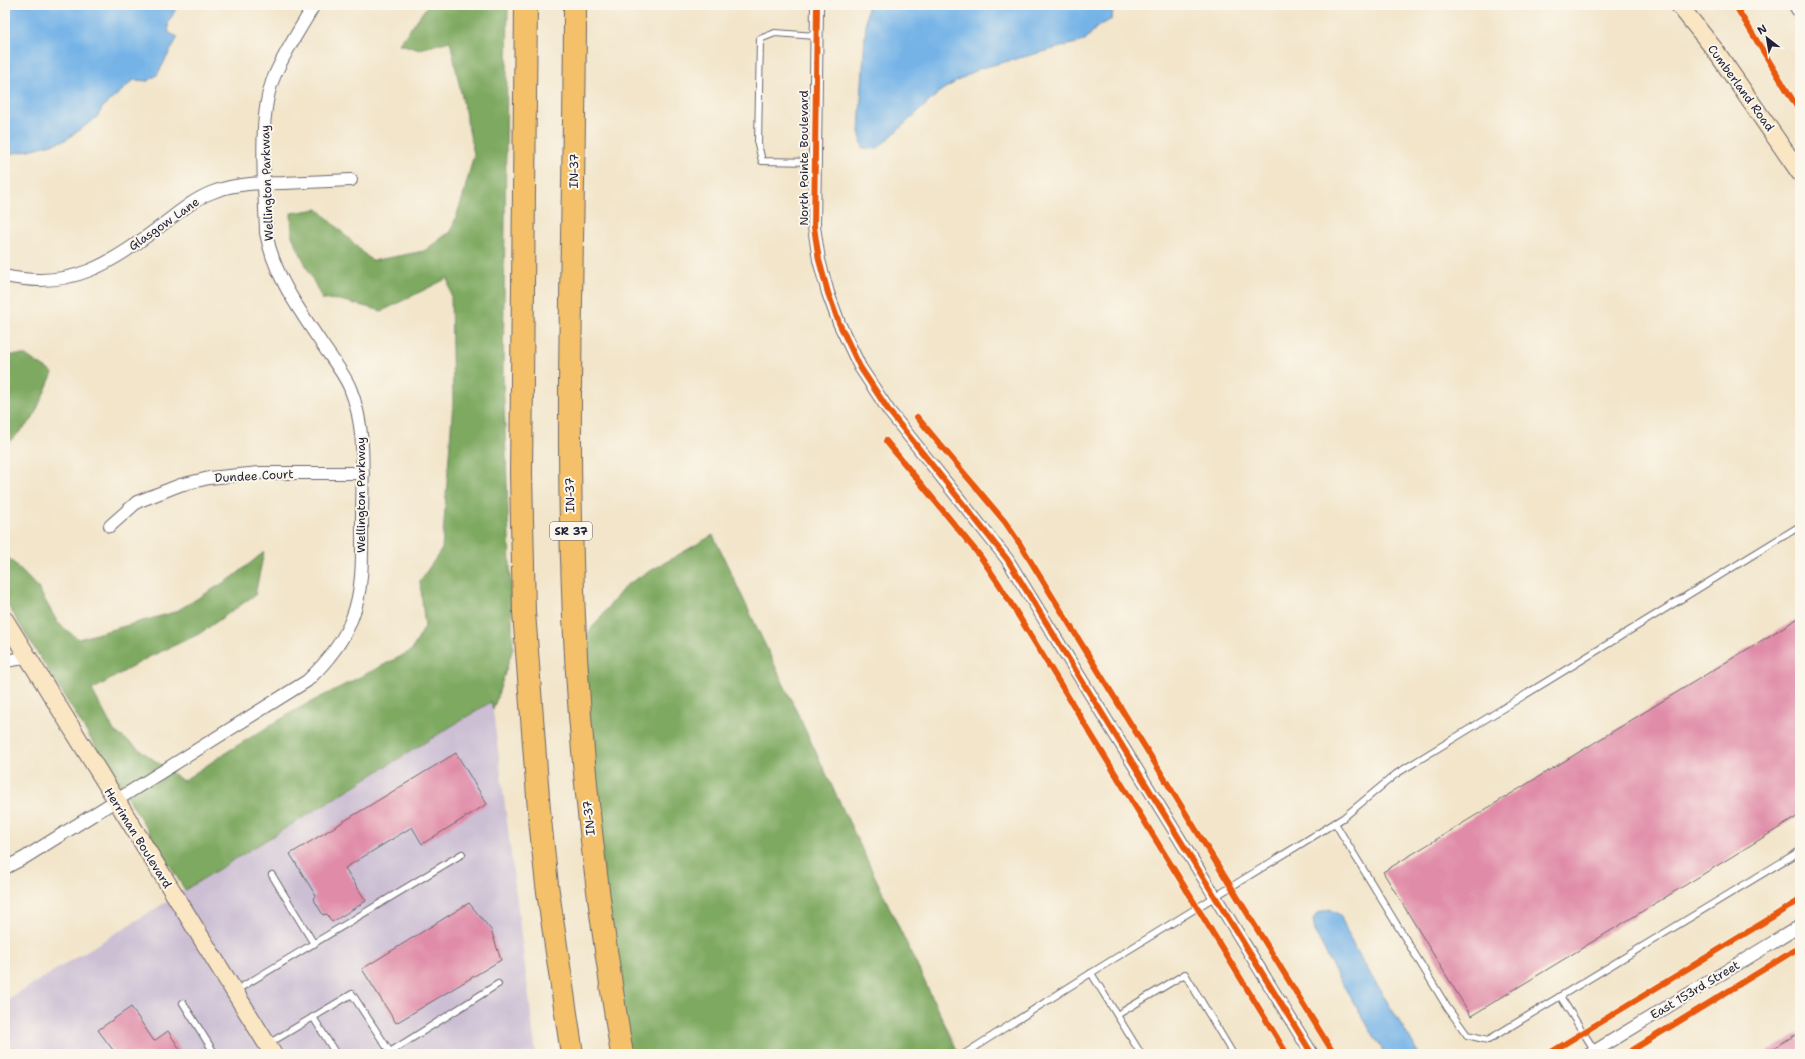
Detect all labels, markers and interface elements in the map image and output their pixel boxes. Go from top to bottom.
north arrow [1747,18,1787,58]
text: N [1755,21,1770,39]
street label: Cumberland Road [1704,41,1778,135]
street label: North Pointe Boulevard [796,90,812,226]
street label: Wellington Parkway [257,125,277,241]
street label: IN-37 [566,153,582,189]
street label: Glasgow Lane [126,194,203,254]
street label: Wellington Parkway [353,437,369,553]
street label: Dundee Court [214,466,294,486]
street label: IN-37 [562,477,578,513]
road number: SR 37 [550,522,592,540]
street label: Herriman Boulevard [101,785,176,892]
street label: IN-37 [579,800,599,836]
street label: East 153rd Street [1647,957,1743,1023]

